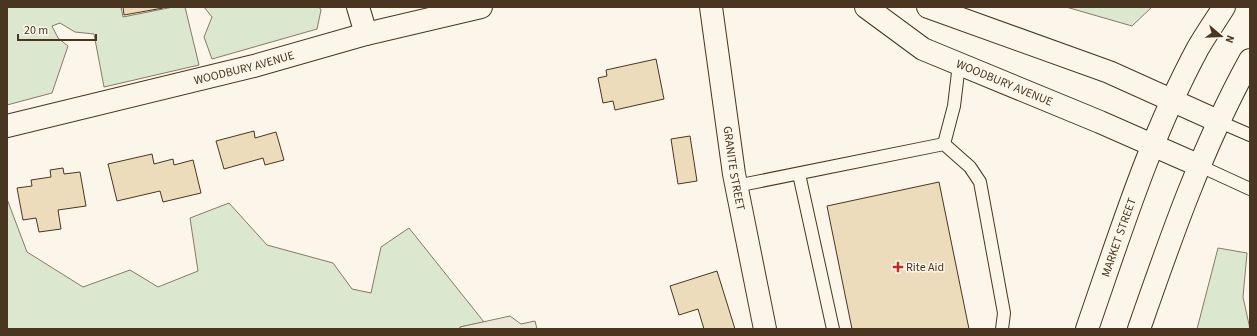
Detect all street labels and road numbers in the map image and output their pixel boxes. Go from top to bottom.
street label: WOODBURY AVENUE [192,47,296,89]
street label: WOODBURY AVENUE [953,56,1055,111]
street label: GRANITE STREET [719,125,749,213]
street label: MARKET STREET [1097,195,1141,279]

